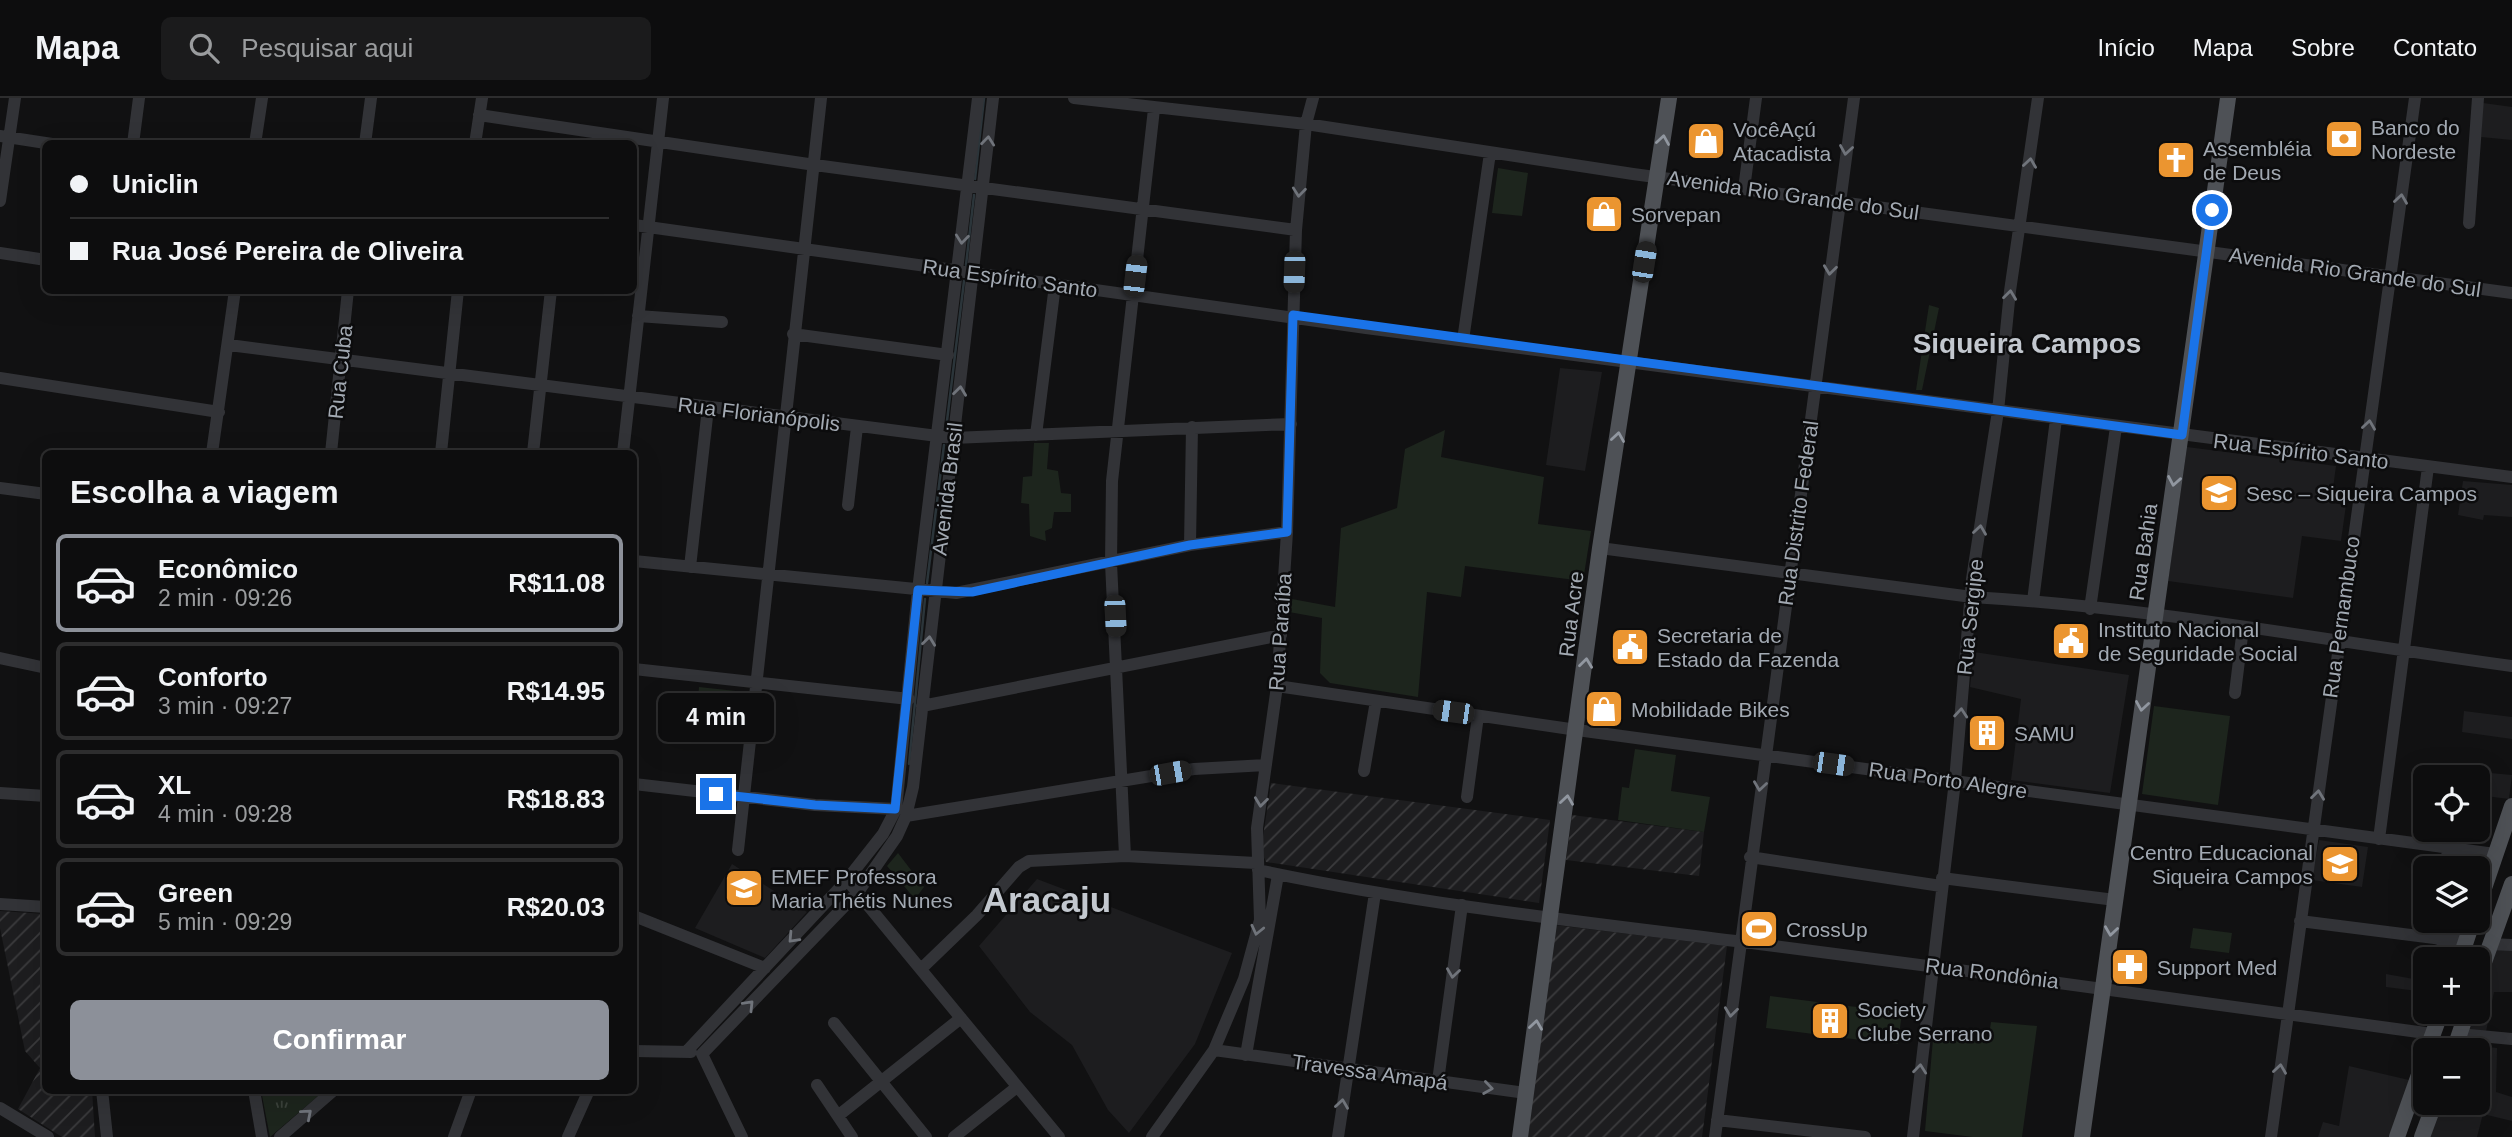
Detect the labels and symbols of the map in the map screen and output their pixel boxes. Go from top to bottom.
place label: Banco do Nordeste [2371,116,2460,163]
place label: VocêAçú Atacadista [1733,118,1831,165]
bank icon: Banco do Nordeste [2323,118,2365,160]
shop icon: VocêAçú Atacadista [1685,120,1727,162]
one-way arrow [1655,134,1670,146]
one-way arrow [981,135,996,147]
place label: Assembléia de Deus [2203,137,2312,184]
church icon: Assembléia de Deus [2155,139,2197,181]
one-way arrow [1838,144,1853,156]
one-way arrow [2022,157,2037,169]
street label: Avenida Rio Grande do Sul [1666,166,1920,224]
one-way arrow [1292,187,1307,198]
shop icon: Sorvepan [1583,193,1625,235]
one-way arrow [2394,193,2409,205]
route start [2196,194,2228,226]
place label: Sorvepan [1631,203,1721,226]
one-way arrow [954,233,969,245]
car [1631,240,1658,284]
street label: Avenida Rio Grande do Sul [2228,243,2482,301]
car [1283,251,1306,293]
street label: Rua Espírito Santo [921,254,1099,302]
car [1123,254,1148,298]
one-way arrow [1822,264,1837,275]
one-way arrow [2003,289,2018,300]
street label: Rua Cuba [324,323,356,420]
district label: Siqueira Campos [1913,328,2141,359]
one-way arrow [952,385,967,397]
street label: Rua Florianópolis [676,393,842,435]
street label: Rua Distrito Federal [1774,419,1822,607]
one-way arrow [2361,419,2376,430]
street label: Avenida Brasil [927,421,967,557]
street label: Rua Espírito Santo [2212,429,2390,473]
one-way arrow [1610,432,1625,443]
school or university icon: Sesc – Siqueira Campos [2198,472,2240,514]
one-way arrow [2167,475,2182,487]
place label: Sesc – Siqueira Campos [2246,482,2477,505]
street label: Rua Bahia [2125,502,2161,602]
one-way arrow [1972,524,1987,536]
street label: Rua Pernambuco [2318,534,2364,700]
street label: Rua Sergipe [1952,558,1988,676]
street label: Rua Acre [1554,570,1588,658]
street label: Rua Paraíba [1264,572,1296,692]
car [1104,594,1127,638]
place label: Instituto Nacional de Seguridade Social [2098,618,2298,665]
public building icon: Instituto Nacional de Seguridade Social [2050,620,2092,662]
place label: Secretaria de Estado da Fazenda [1657,624,1839,671]
public building icon: Secretaria de Estado da Fazenda [1609,626,1651,668]
one-way arrow [921,635,936,646]
one-way arrow [1578,657,1593,669]
shop icon: Mobilidade Bikes [1583,688,1625,730]
callout: 4 min [658,692,774,742]
place label: Mobilidade Bikes [1631,698,1790,721]
car [1431,699,1476,725]
one-way arrow [2135,700,2150,712]
one-way arrow [1953,707,1968,718]
building icon: SAMU [1966,712,2008,754]
place label: SAMU [2014,722,2075,745]
car [1811,751,1856,777]
street label: Rua Porto Alegre [1867,757,2029,803]
car [1148,759,1193,787]
route end [700,778,732,810]
one-way arrow [1753,781,1768,792]
one-way arrow [2310,790,2325,801]
one-way arrow [1560,794,1575,806]
one-way arrow [1253,796,1268,808]
place label: Centro Educacional Siqueira Campos [2130,841,2313,888]
school or university icon: Centro Educacional Siqueira Campos [2319,843,2361,885]
place label: EMEF Professora Maria Thétis Nunes [771,865,953,912]
school or university icon: EMEF Professora Maria Thétis Nunes [723,867,765,909]
district label: Aracaju [983,880,1111,919]
sports icon: CrossUp [1738,908,1780,950]
place label: CrossUp [1786,918,1868,941]
one-way arrow [1251,924,1265,936]
one-way arrow [2103,926,2118,937]
one-way arrow [789,930,801,943]
pharmacy icon: Support Med [2109,946,2151,988]
street label: Rua Rondônia [1924,953,2060,993]
place label: Support Med [2157,956,2277,979]
one-way arrow [1445,967,1460,978]
place label: Society Clube Serrano [1857,998,1992,1045]
one-way arrow [740,1000,753,1013]
building icon: Society Clube Serrano [1809,1000,1851,1042]
one-way arrow [1723,1006,1738,1018]
one-way arrow [1528,1020,1543,1031]
street label: Travessa Amapá [1291,1050,1450,1094]
one-way arrow [1912,1063,1927,1075]
one-way arrow [2273,1064,2288,1075]
one-way arrow [1482,1080,1493,1095]
one-way arrow [1335,1098,1350,1109]
one-way arrow [299,1110,312,1122]

